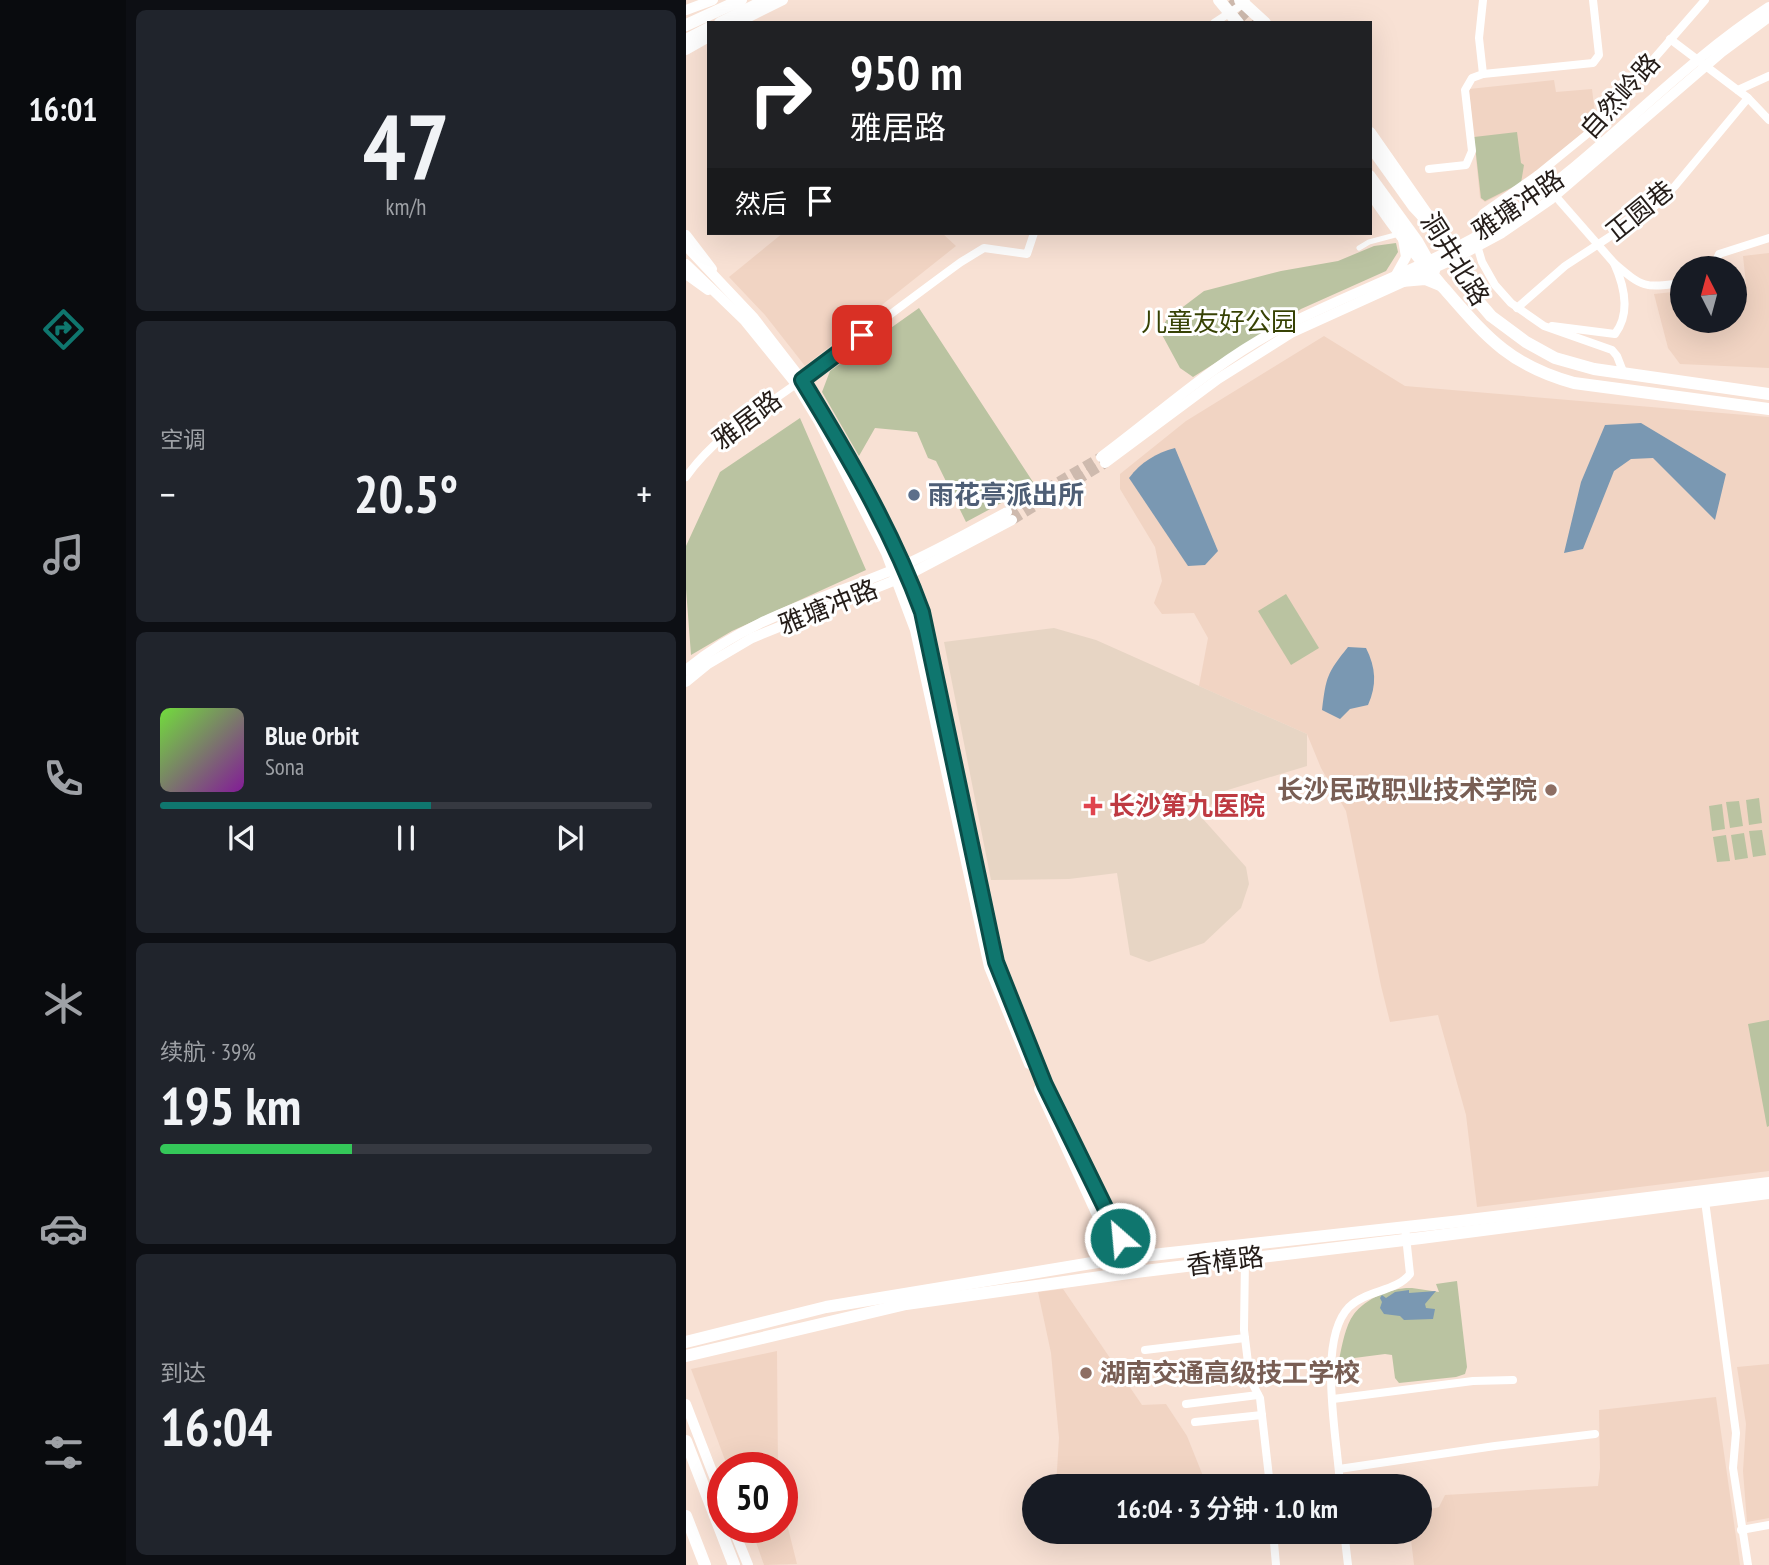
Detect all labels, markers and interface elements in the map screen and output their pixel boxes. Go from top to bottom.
text: 950 m [850,40,963,104]
street label: 自然岭路 [1573,46,1667,145]
icon: right [735,49,826,140]
text: 47 [363,87,450,205]
text: 16:01 [28,88,98,130]
text: 雅居路 [850,106,946,148]
street label: 雅塘冲路 [1465,162,1570,247]
street label: 正圆巷 [1599,173,1680,248]
icon: arrive [801,182,839,220]
text: 然后 [735,187,787,220]
text: km/h [386,192,426,221]
street label: 洞井北路 [1414,206,1497,312]
north arrow [1670,256,1746,332]
map controls [1670,256,1747,333]
icon: directions [39,305,88,354]
pin [832,305,892,365]
park label: 儿童友好公园 [1141,305,1297,338]
icon: arrive [843,316,881,354]
street label: 雅居路 [706,383,788,456]
text: 空调 [160,425,206,454]
text: 20.5° [354,460,458,527]
text: − [160,469,176,518]
text: + [636,469,652,518]
place label: 雨花亭派出所 [928,478,1084,511]
marker: 雨花亭派出所 [906,487,922,503]
icon: music [39,530,88,579]
street label: 雅塘冲路 [773,572,882,641]
text: Blue Orbit [265,719,359,752]
text: Sona [265,752,304,781]
icon: phone [39,754,88,803]
place label: 长沙民政职业技术学院 [1277,773,1537,806]
marker: 长沙民政职业技术学院 [1543,782,1559,798]
place label: 长沙第九医院 [1109,789,1265,822]
marker: 长沙第九医院 [1083,796,1103,816]
icon: previous [223,819,261,857]
icon: pause [387,819,425,857]
icon: next [551,819,589,857]
icon: climate [39,979,88,1028]
text: 续航 · 39% [160,1037,256,1066]
text: 195 km [160,1072,301,1139]
position arrow [1083,1201,1157,1275]
icon: car [39,1204,88,1253]
street label: 香樟路 [1184,1239,1266,1282]
place label: 湖南交通高级技工学校 [1100,1356,1360,1389]
text: 到达 [160,1358,206,1387]
marker: 湖南交通高级技工学校 [1078,1365,1094,1381]
text: 16:04 [160,1393,272,1460]
icon: filters [39,1428,88,1477]
speed limit sign: 50 [707,1452,798,1543]
text: 16:04 · 3 分钟 · 1.0 km [1116,1492,1338,1525]

